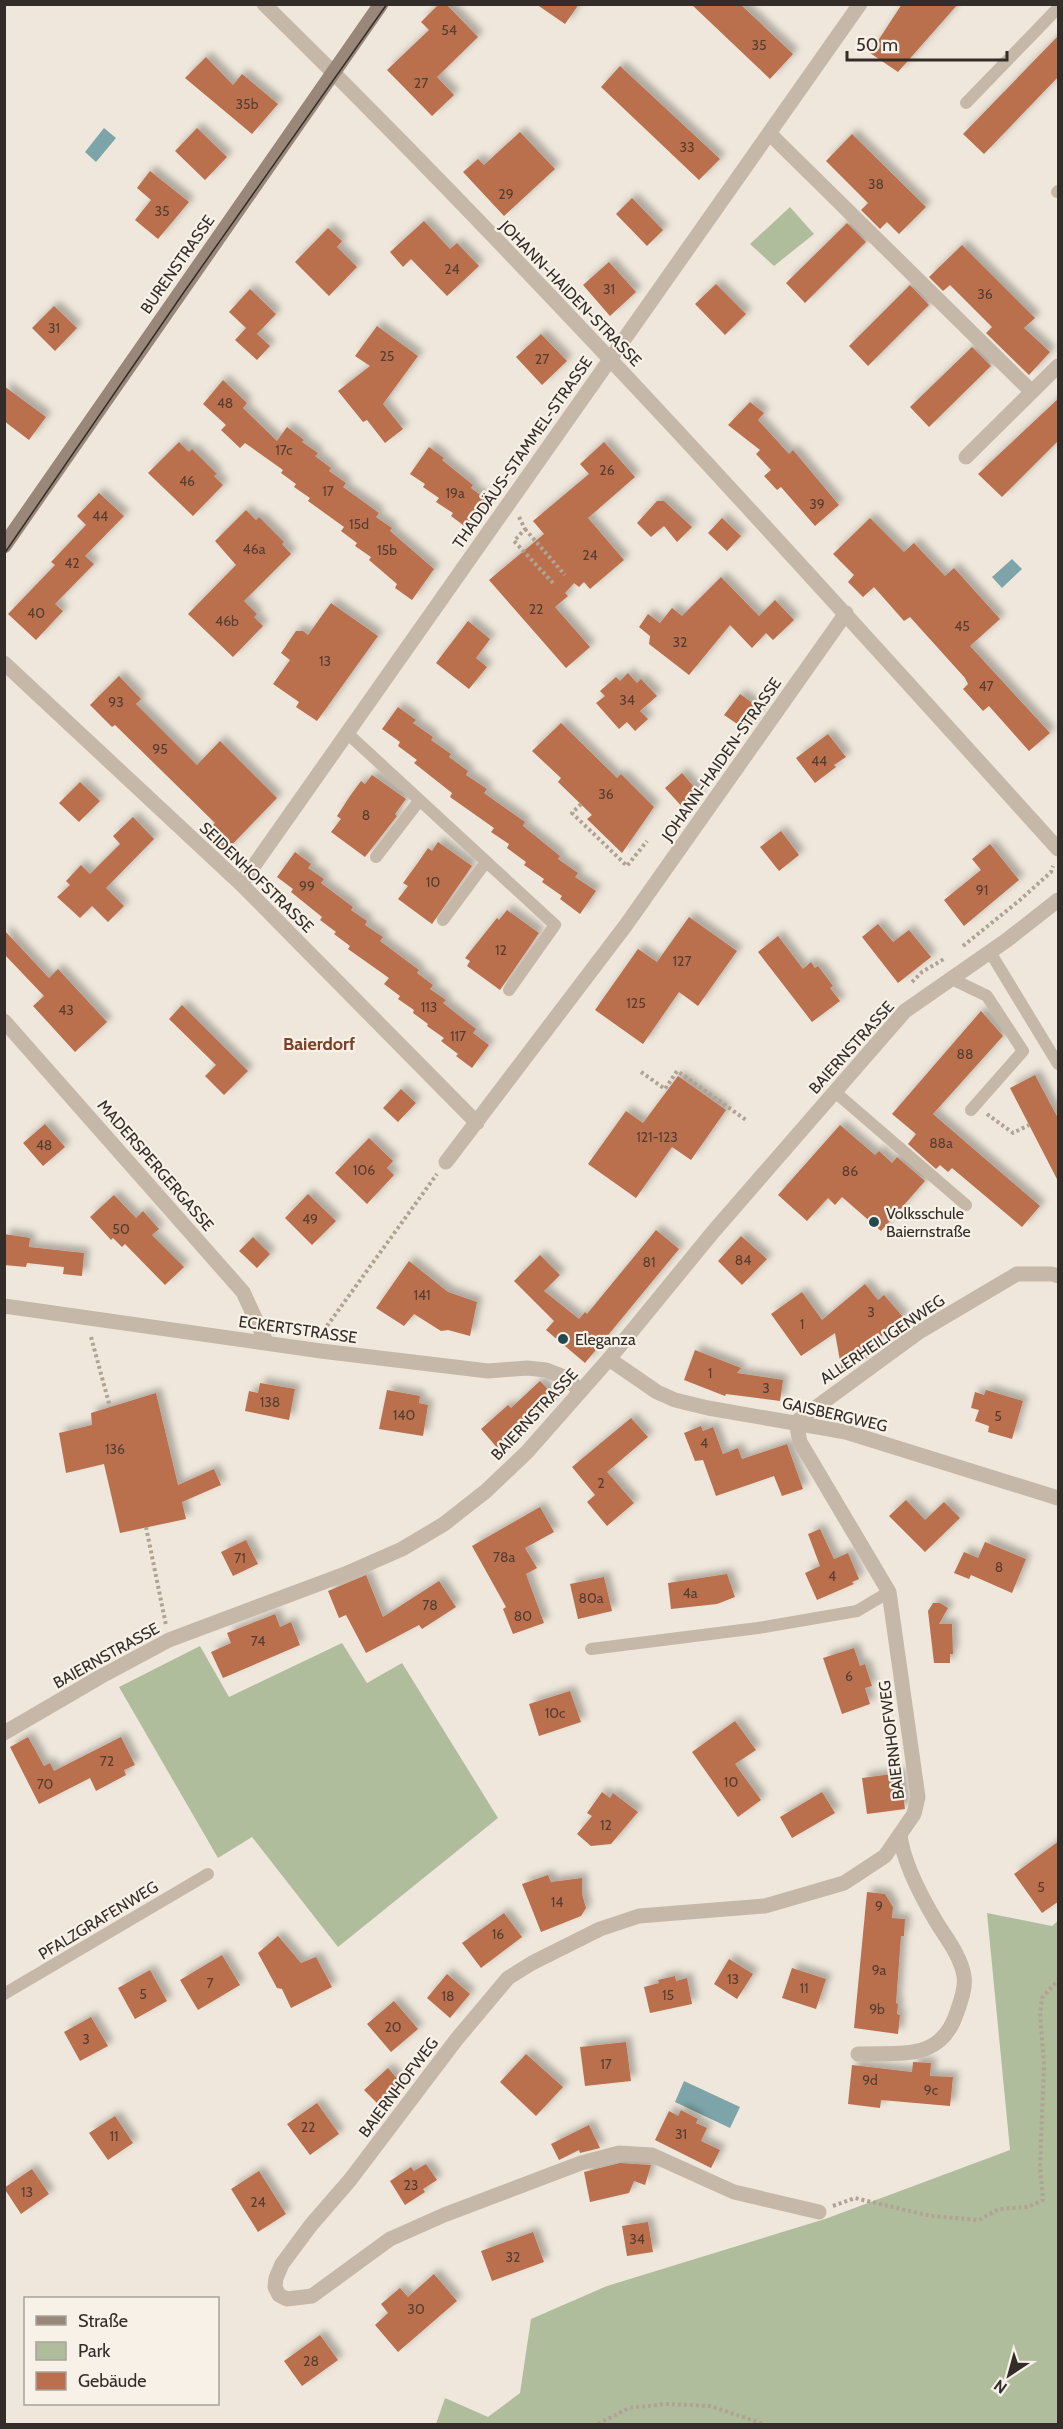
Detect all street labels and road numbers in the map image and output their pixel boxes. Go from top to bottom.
street label: BURENSTRASSE [136,211,218,317]
street label: JOHANN-HAIDEN-STRASSE [495,216,645,370]
street label: THADDÄUS-STAMMEL-STRASSE [449,353,596,552]
street label: JOHANN-HAIDEN-STRASSE [657,674,785,846]
street label: SEIDENHOFSTRASSE [196,818,318,937]
street label: BAIERNSTRASSE [805,997,898,1098]
street label: MADERSPERGERGASSE [94,1096,218,1235]
street label: ALLERHEILIGENWEG [816,1291,948,1388]
street label: ECKERTSTRASSE [238,1312,358,1347]
street label: BAIERNSTRASSE [487,1365,582,1464]
street label: GAISBERGWEG [780,1393,889,1436]
street label: BAIERNSTRASSE [50,1618,163,1692]
street label: BAIERNHOFWEG [875,1679,908,1801]
street label: PFALZGRAFENWEG [35,1877,162,1964]
street label: BAIERNHOFWEG [355,2034,442,2141]

